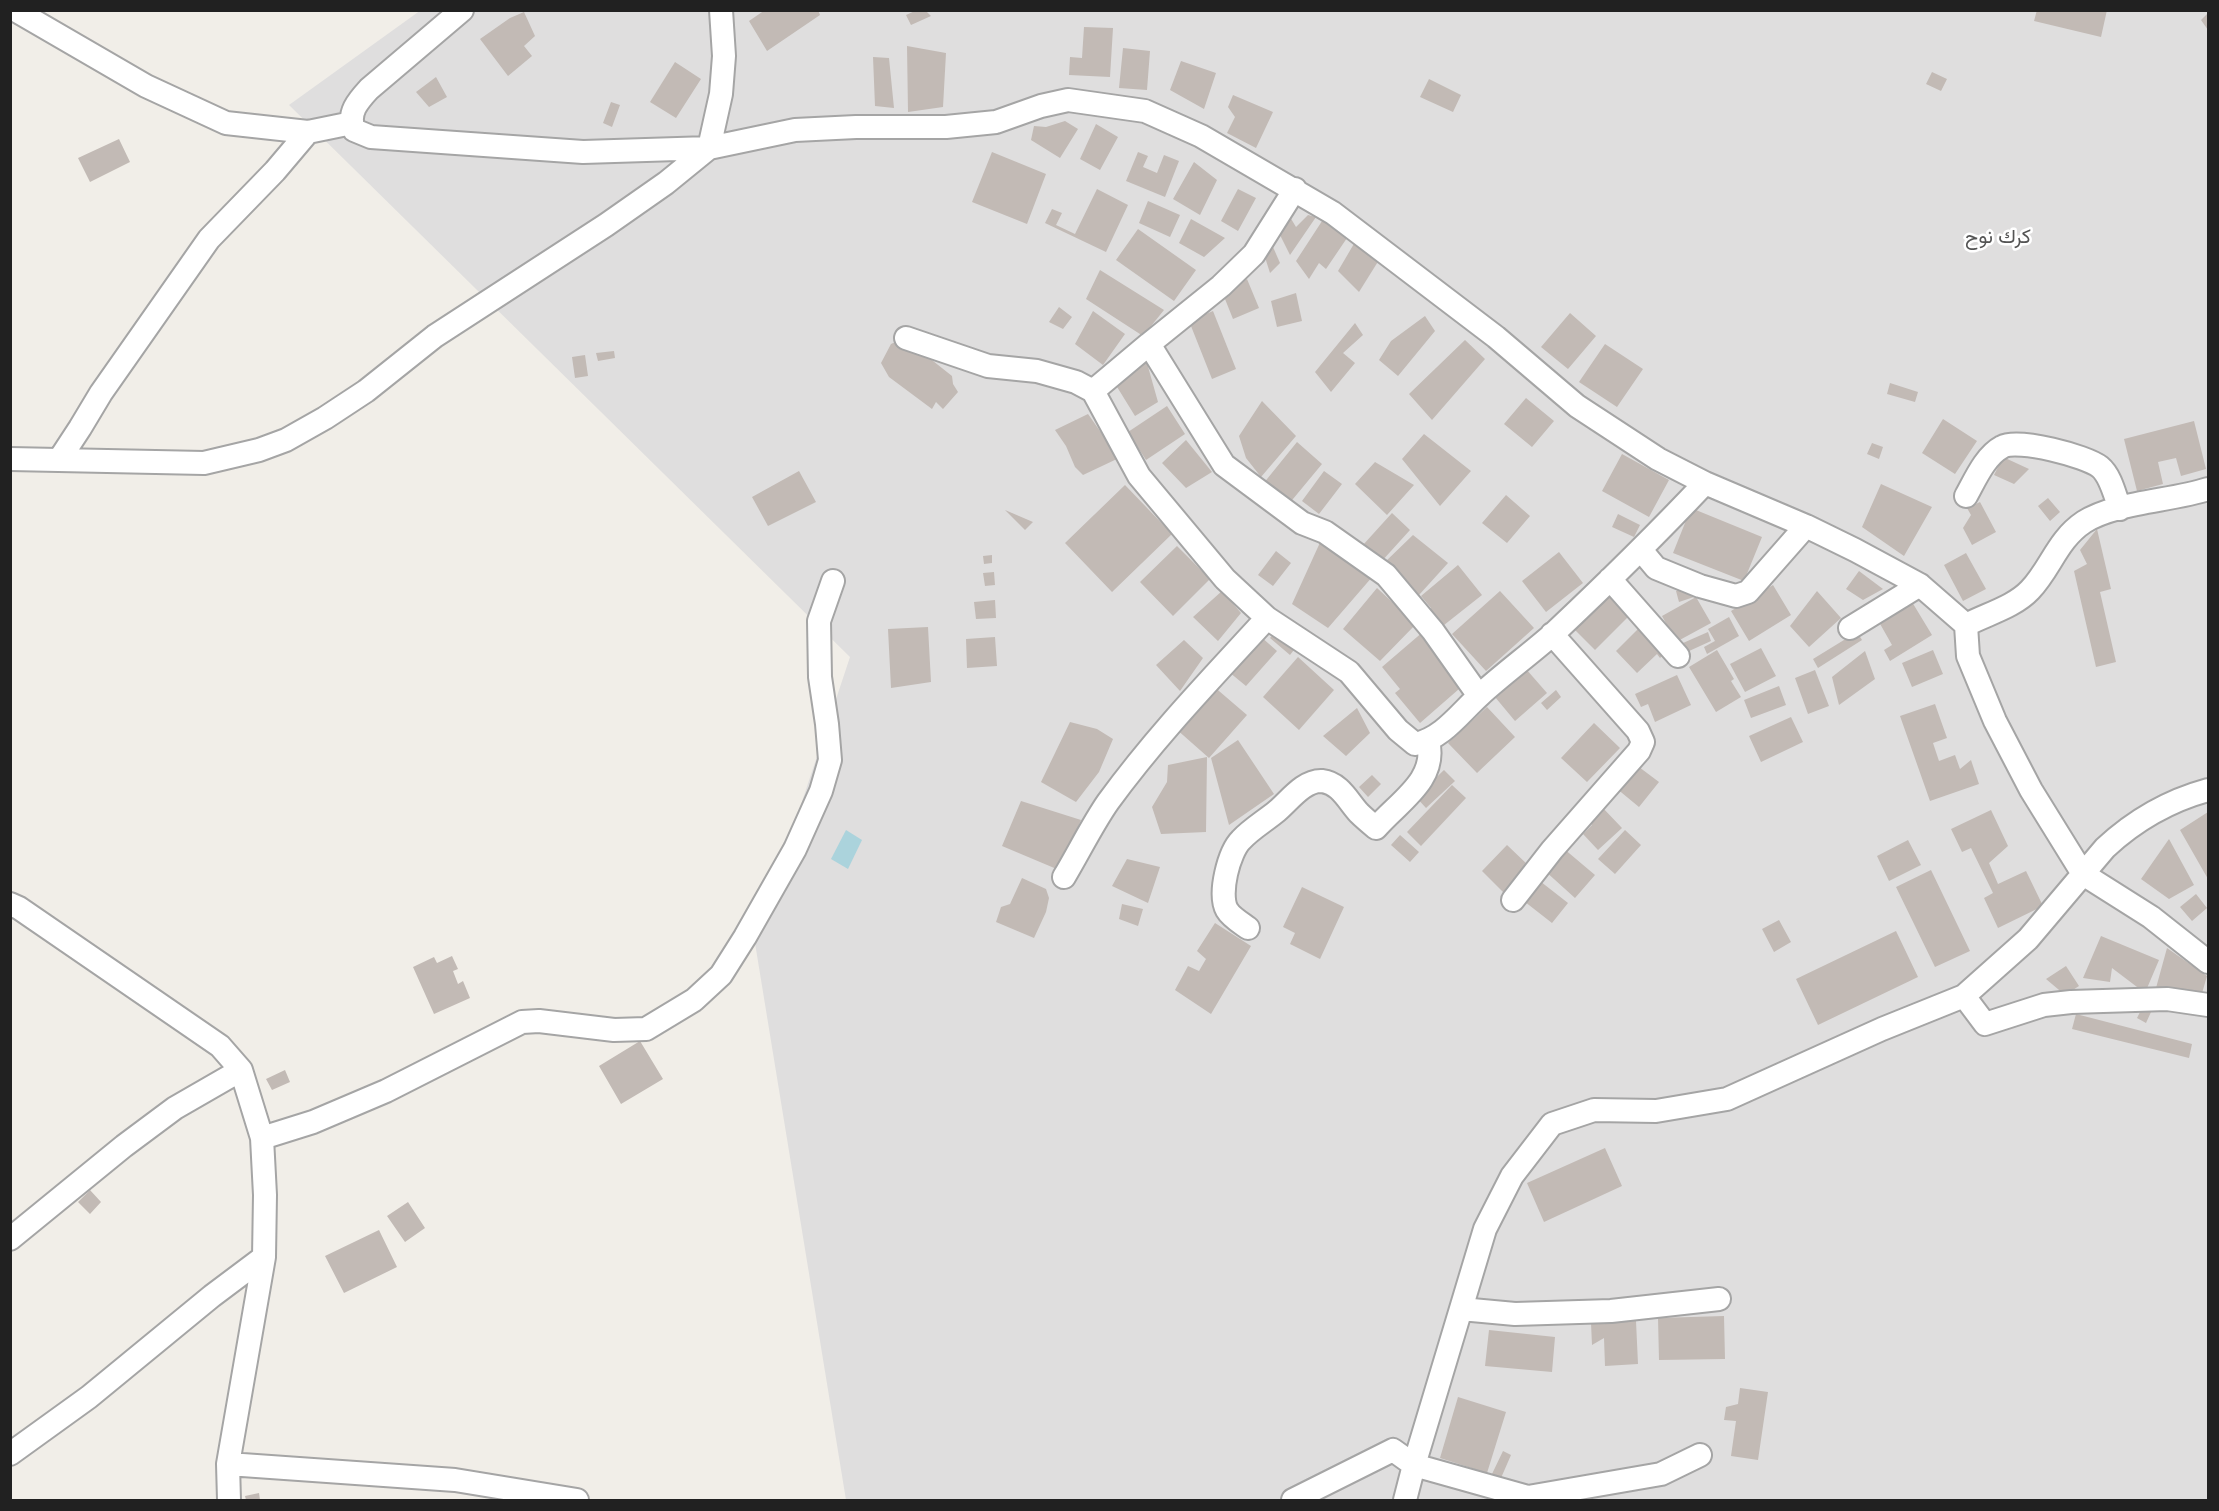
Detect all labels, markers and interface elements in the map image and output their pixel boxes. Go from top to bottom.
district label: كرك نوح [1965,226,2031,250]

